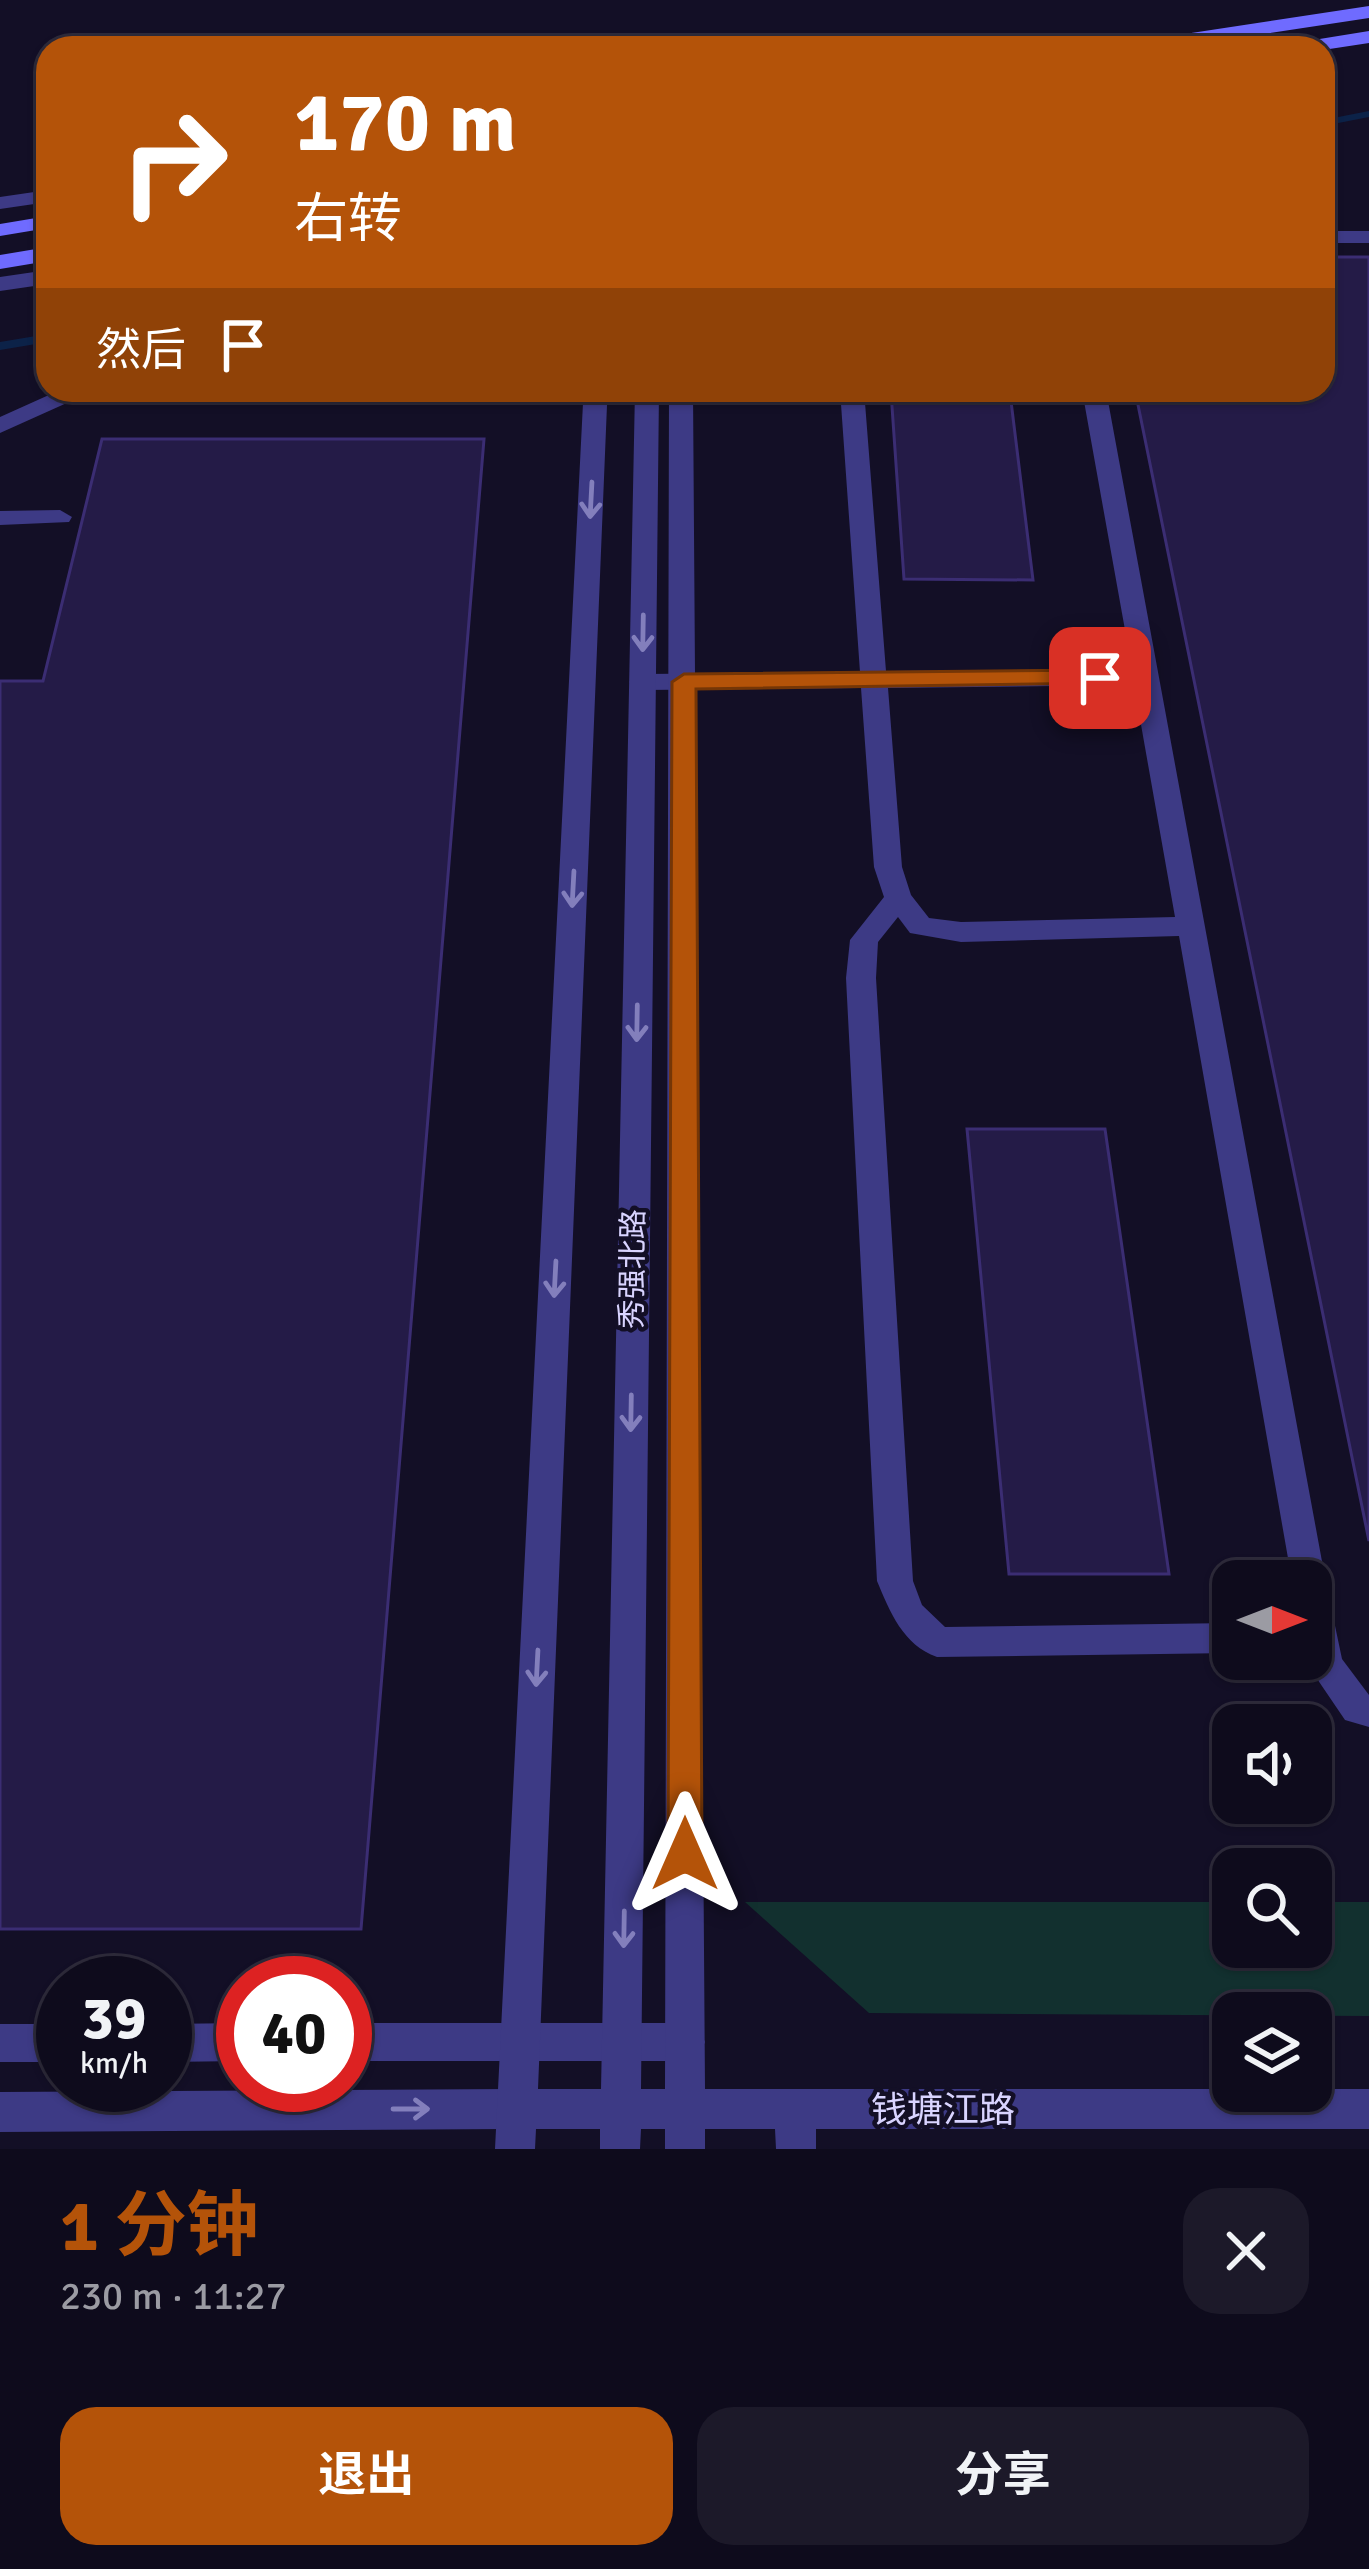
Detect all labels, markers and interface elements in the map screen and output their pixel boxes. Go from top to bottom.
text: 170 m [294,71,516,175]
icon: right [96,84,252,240]
text: 右转 [294,186,402,253]
icon: arrive [210,312,276,378]
text: 然后 [96,323,186,378]
one-way arrow [579,480,602,519]
one-way arrow [631,613,654,652]
pin [1049,627,1151,729]
icon: arrive [1067,645,1133,711]
one-way arrow [561,869,584,908]
one-way arrow [626,1003,648,1042]
street label: 秀强北路 [613,1209,653,1329]
one-way arrow [543,1259,566,1298]
one-way arrow [620,1393,643,1432]
north arrow [1212,1560,1332,1680]
map controls [1212,1560,1332,2112]
one-way arrow [525,1648,548,1687]
button: sound [1212,1704,1332,1824]
position arrow [622,1791,748,1917]
button: search [1212,1848,1332,1968]
one-way arrow [613,1909,635,1948]
speed limit sign: 40 [216,1956,372,2112]
text: 39 [82,1982,146,2056]
button: layers [1212,1992,1332,2112]
text: km/h [80,2045,148,2082]
street label: 钱塘江路 [871,2088,1015,2133]
one-way arrow [391,2098,430,2120]
text: 1 分钟 [60,2182,259,2271]
button: close [1183,2188,1309,2314]
text: 230 m · 11:27 [60,2272,287,2320]
button: 退出 [60,2407,673,2545]
button: 分享 [697,2407,1309,2545]

